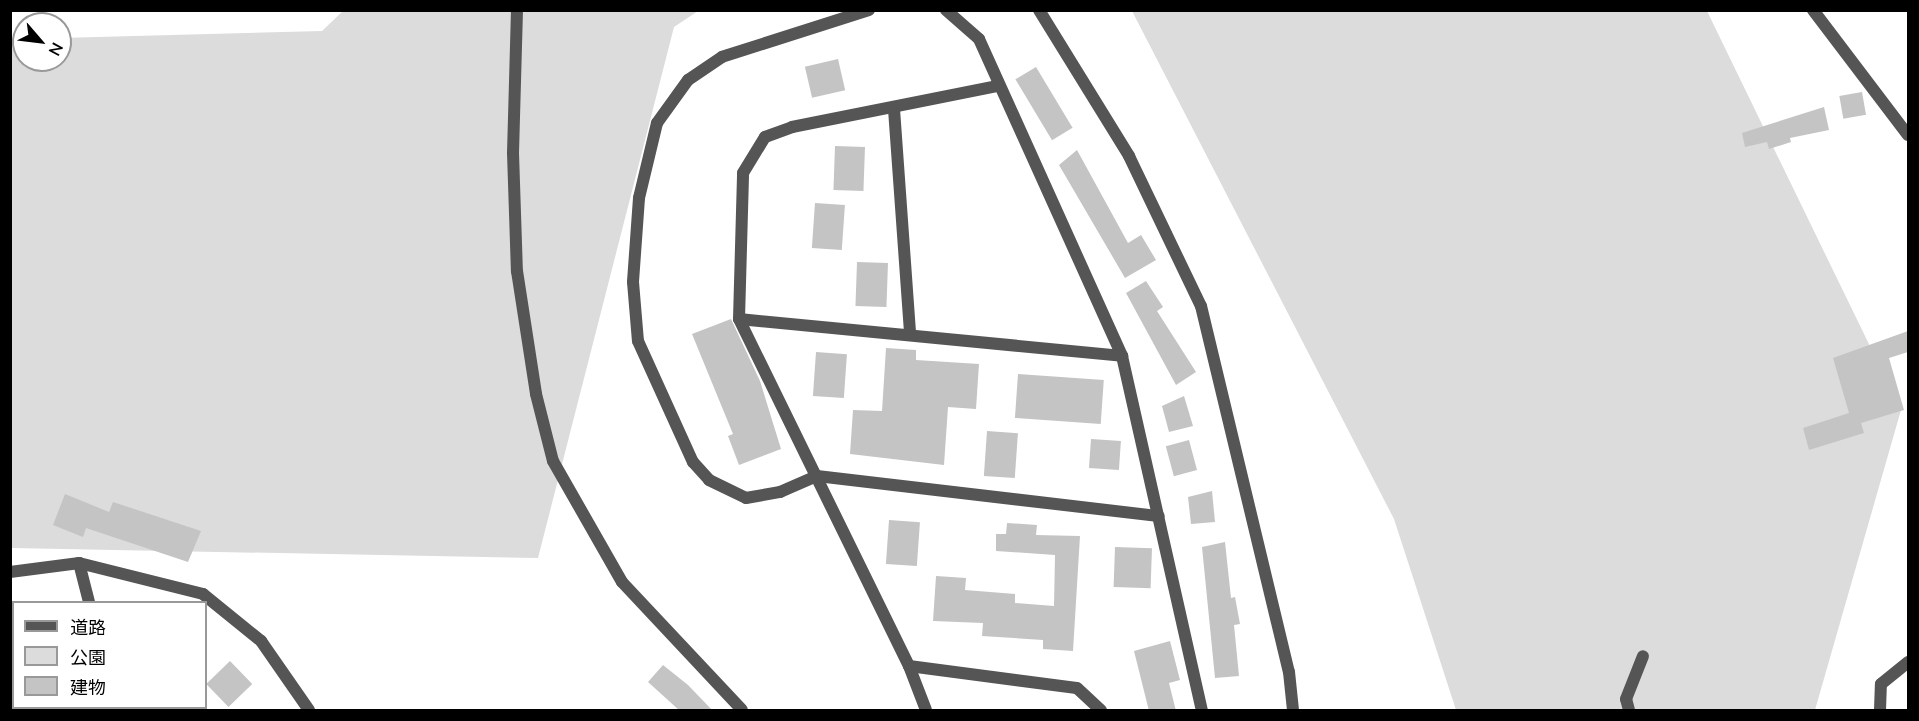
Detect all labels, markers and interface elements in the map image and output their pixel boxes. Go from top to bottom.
north arrow [12,12,72,72]
text: N [44,39,68,60]
legend [12,601,207,709]
text: 道路 [70,616,106,639]
text: 公園 [70,646,106,669]
text: 建物 [70,676,106,699]

